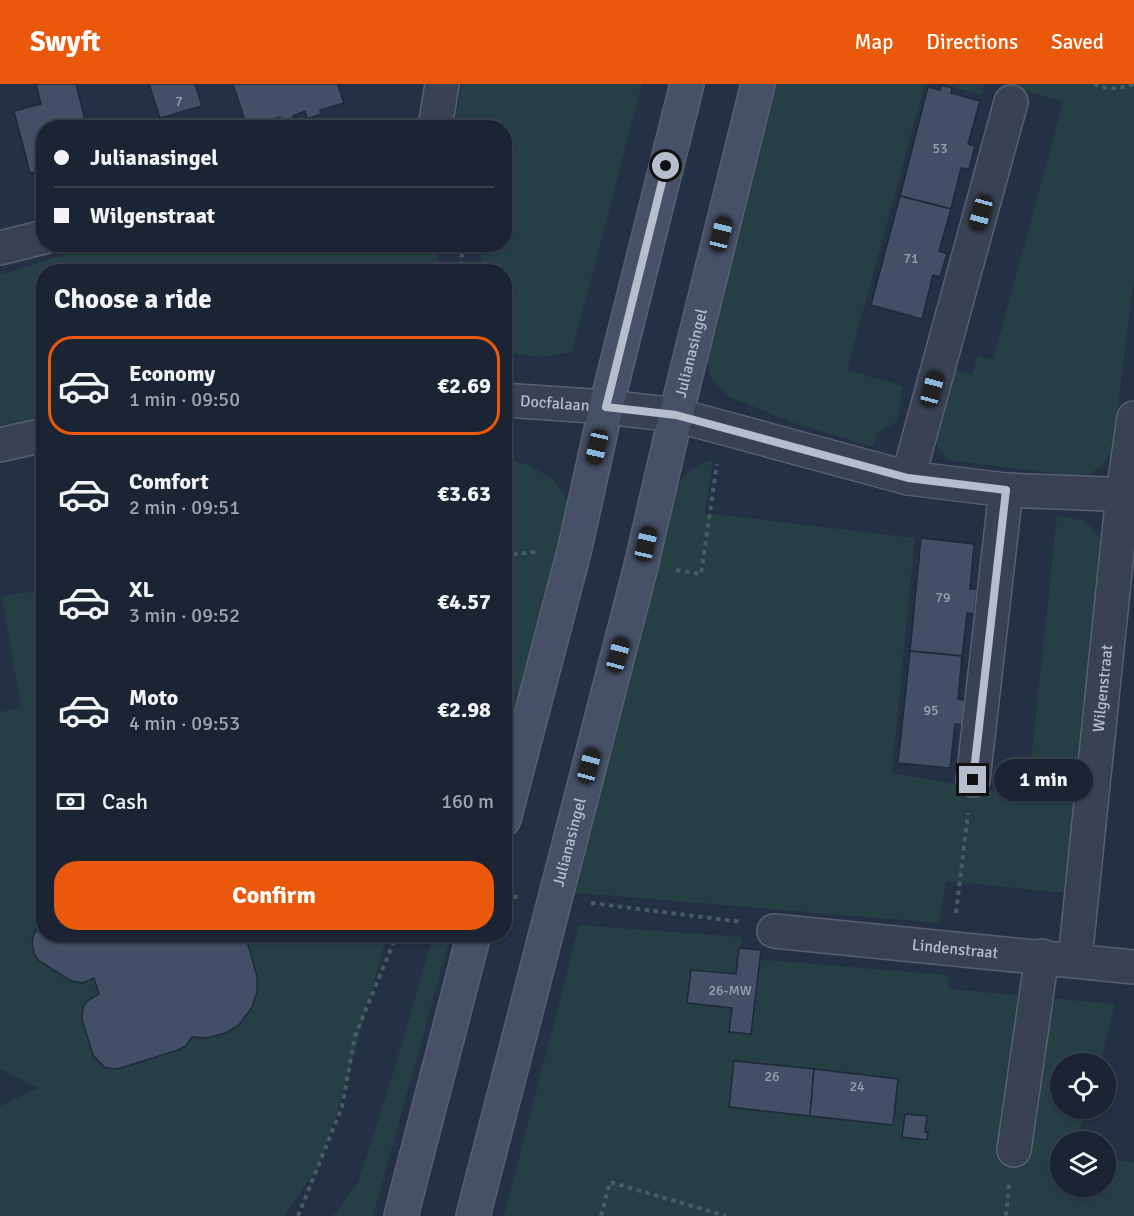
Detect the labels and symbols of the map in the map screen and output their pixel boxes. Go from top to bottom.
house number: 7 [175,93,183,110]
house number: 53 [932,140,948,157]
route start [652,152,679,179]
car [968,193,994,233]
car [708,214,734,254]
house number: 71 [903,250,919,267]
street label: Julianasingel [671,306,712,400]
car [919,369,945,409]
street label: Docfalaan [520,391,590,416]
car [584,427,610,467]
car [633,524,659,564]
house number: 79 [935,589,951,606]
car [605,635,631,675]
street label: Wilgenstraat [1088,643,1117,733]
house number: 95 [923,702,939,719]
car [576,746,602,786]
callout: 1 min [994,759,1093,801]
route end [959,766,986,793]
street label: Julianasingel [549,795,591,889]
street label: Lindenstraat [911,935,999,963]
house number: 26-MW [708,982,752,999]
house number: 26 [764,1068,780,1085]
house number: 24 [849,1078,865,1095]

